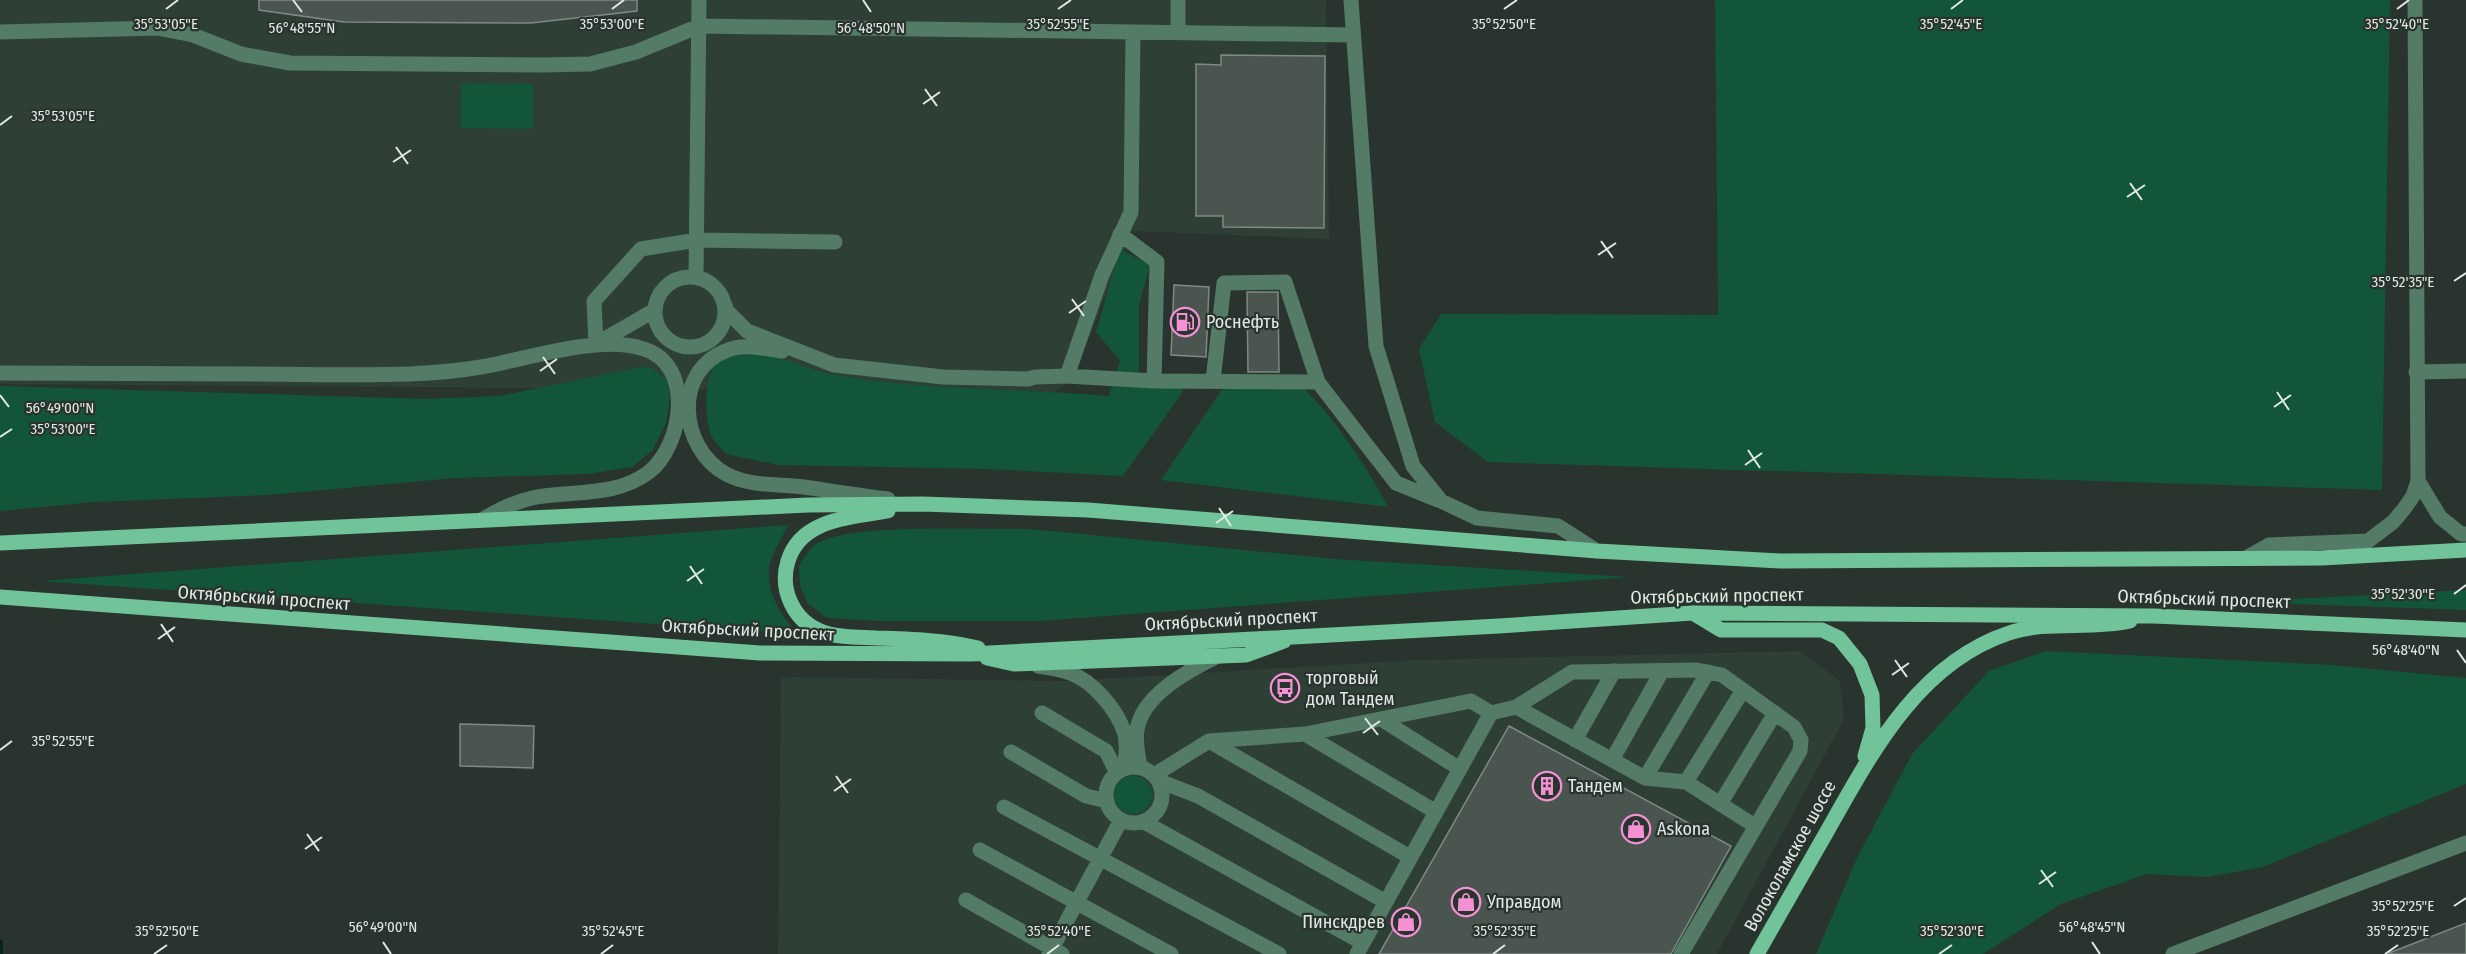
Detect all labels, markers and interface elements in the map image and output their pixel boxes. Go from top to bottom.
text: 35°53'05"E [134,15,198,33]
text: 35°53'00"E [579,15,645,33]
text: 35°52'55"E [1027,15,1089,33]
text: 35°52'50"E [1472,15,1536,33]
text: 35°52'45"E [1920,15,1982,33]
text: 35°52'40"E [2365,15,2429,33]
text: 56°48'55"N [269,19,335,37]
text: 56°48'50"N [837,19,905,37]
text: 35°53'05"E [31,107,95,125]
text: 35°52'35"E [2372,273,2434,291]
fuel station icon: Роснефть [1169,306,1201,338]
place label: Роснефть [1206,311,1279,333]
text: 56°49'00"N [26,399,94,417]
text: 35°53'00"E [30,420,96,438]
street label: Октябрьский проспект [177,581,352,615]
street label: Октябрьский проспект [1630,583,1804,609]
street label: Октябрьский проспект [2117,585,2292,613]
text: 35°52'30"E [2371,585,2435,603]
street label: Октябрьский проспект [1144,604,1319,636]
street label: Октябрьский проспект [661,614,836,646]
text: 56°48'40"N [2372,641,2440,659]
place label: торговый дом Тандем [1306,667,1394,710]
bus stop icon: торговый дом Тандем [1269,672,1301,704]
text: 35°52'55"E [32,732,94,750]
building icon: Тандем [1531,770,1563,802]
place label: Тандем [1568,775,1623,797]
street label: Волоколамское шоссе [1739,777,1841,935]
shop icon: Askona [1620,813,1652,845]
place label: Askona [1657,818,1710,840]
shop icon: Управдом [1450,886,1482,918]
place label: Управдом [1486,891,1561,913]
text: 35°52'25"E [2372,897,2434,915]
shop icon: Пинскдрев [1390,906,1422,938]
place label: Пинскдрев [1302,911,1385,933]
text: 56°49'00"N [349,918,417,936]
text: 56°48'45"N [2059,918,2125,936]
text: 35°52'50"E [135,922,199,940]
text: 35°52'45"E [582,922,644,940]
text: 35°52'40"E [1027,922,1091,940]
text: 35°52'35"E [1474,922,1536,940]
text: 35°52'30"E [1920,922,1984,940]
text: 35°52'25"E [2367,922,2429,940]

